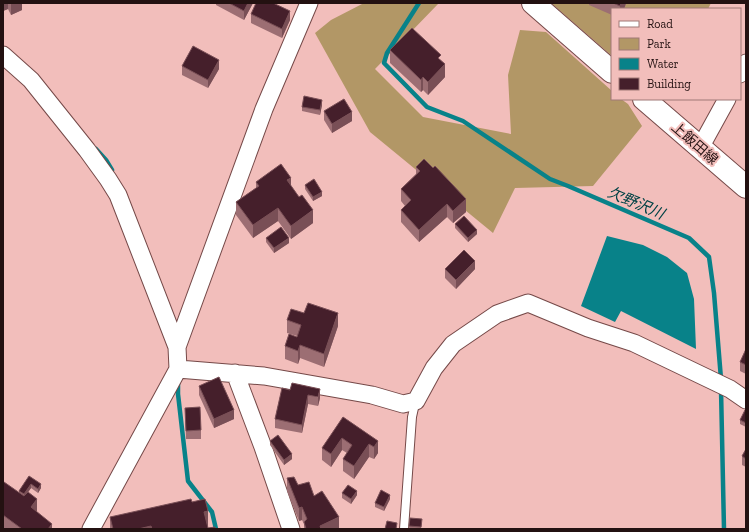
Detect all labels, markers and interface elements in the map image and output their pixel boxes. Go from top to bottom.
legend [611,8,741,100]
text: Road [647,17,673,31]
text: Park [647,37,672,51]
text: Water [647,57,679,71]
text: Building [647,77,691,91]
street label: 上飯田線 [668,119,721,168]
water label: 欠野沢川 [605,183,669,224]

